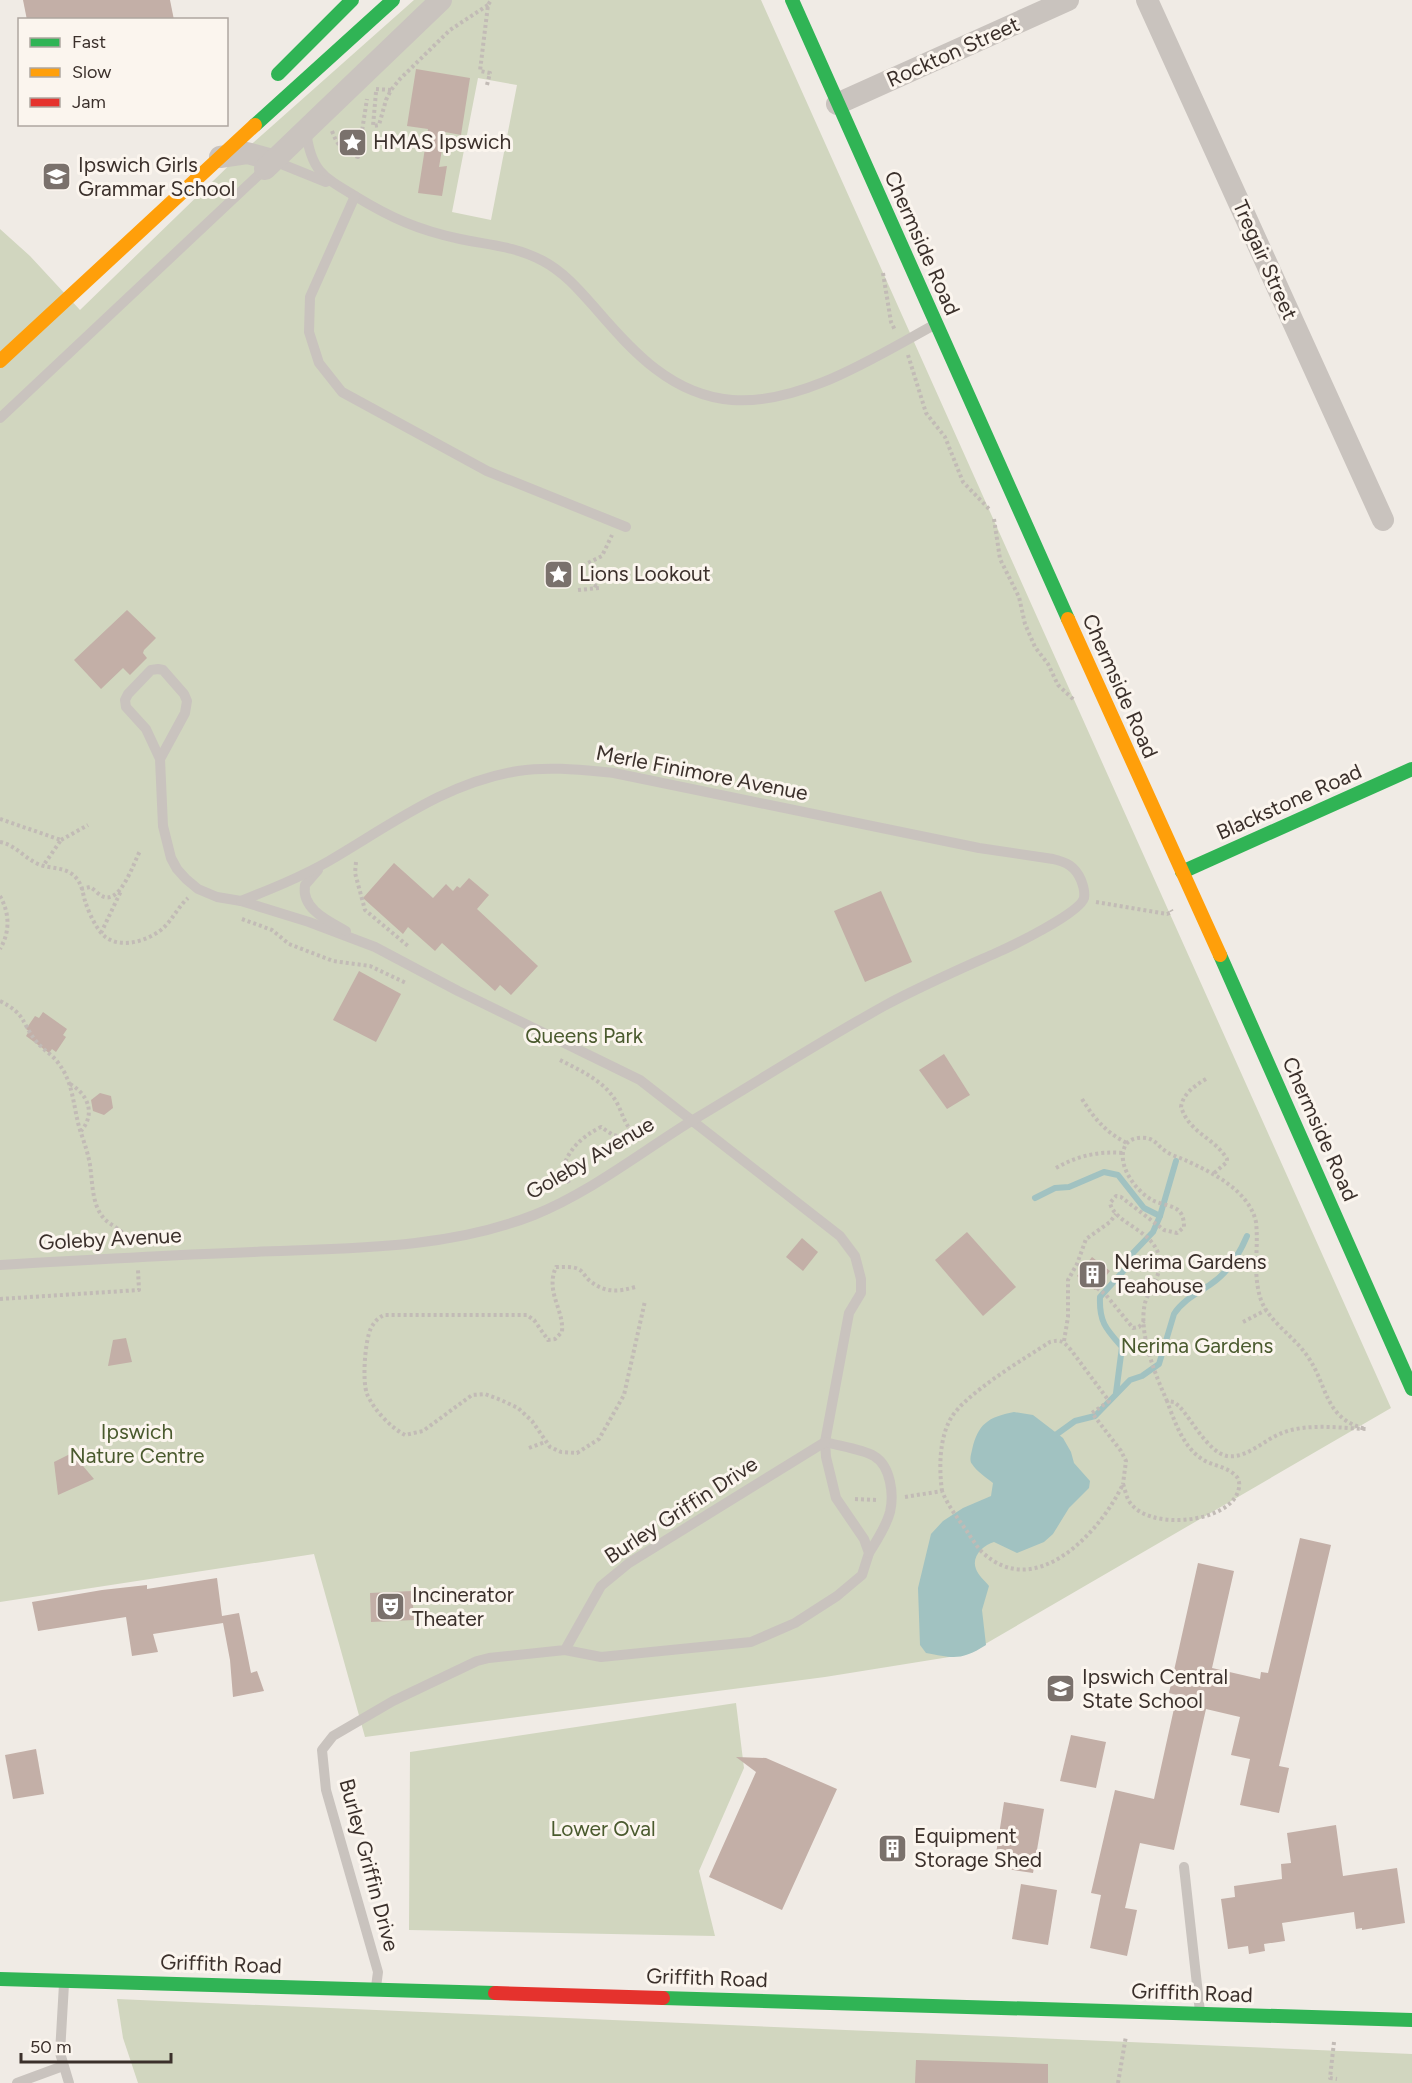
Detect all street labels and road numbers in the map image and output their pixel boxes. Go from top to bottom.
street label: Rockton Street [883,11,1023,92]
street label: Chermside Road [879,167,965,319]
street label: Tregair Street [1228,196,1303,323]
street label: Chermside Road [1077,610,1163,762]
street label: Merle Finimore Avenue [594,740,810,805]
street label: Blackstone Road [1212,758,1365,845]
street label: Chermside Road [1277,1053,1363,1205]
street label: Goleby Avenue [521,1111,658,1204]
street label: Goleby Avenue [38,1222,182,1255]
street label: Burley Griffin Drive [600,1451,762,1568]
street label: Burley Griffin Drive [334,1776,405,1954]
street label: Griffith Road [160,1949,282,1978]
street label: Griffith Road [646,1963,768,1992]
street label: Griffith Road [1131,1978,1253,2007]

